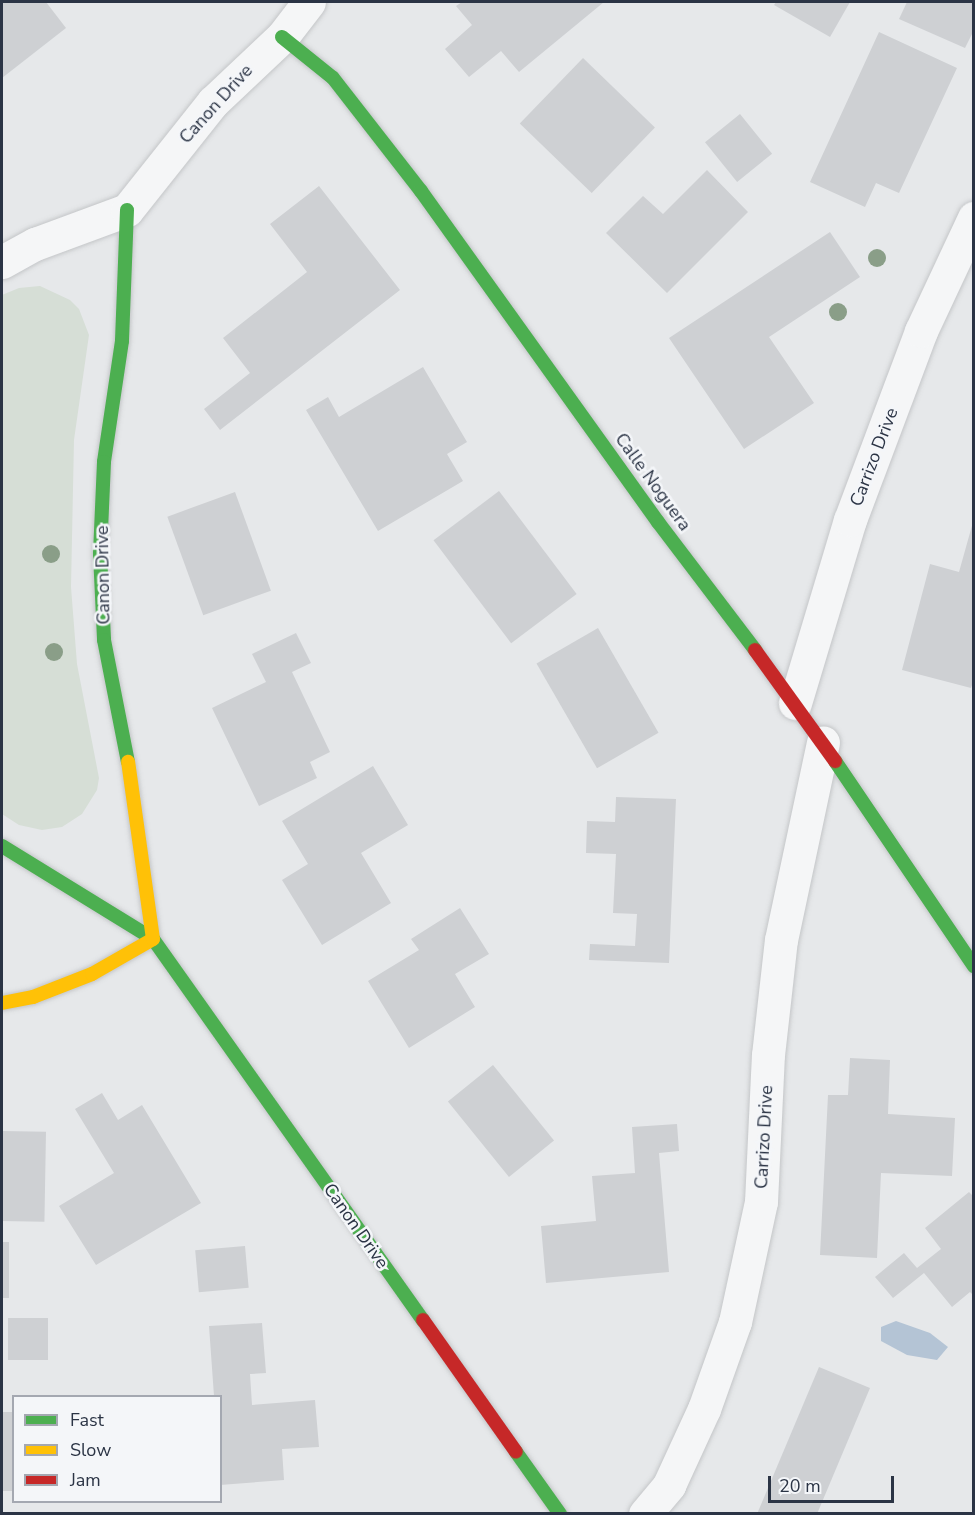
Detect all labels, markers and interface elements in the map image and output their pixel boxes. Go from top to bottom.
street label: Canon Drive [175,60,257,148]
street label: Carrizo Drive [845,405,903,509]
street label: Calle Noguera [610,429,696,535]
street label: Canon Drive [91,525,115,625]
street label: Carrizo Drive [750,1085,778,1189]
street label: Canon Drive [319,1179,393,1273]
legend [12,1395,222,1503]
text: Fast [70,1408,104,1432]
text: Slow [70,1438,111,1462]
scale bar [771,1464,897,1502]
text: Jam [70,1468,101,1492]
text: 20 m [779,1474,821,1498]

